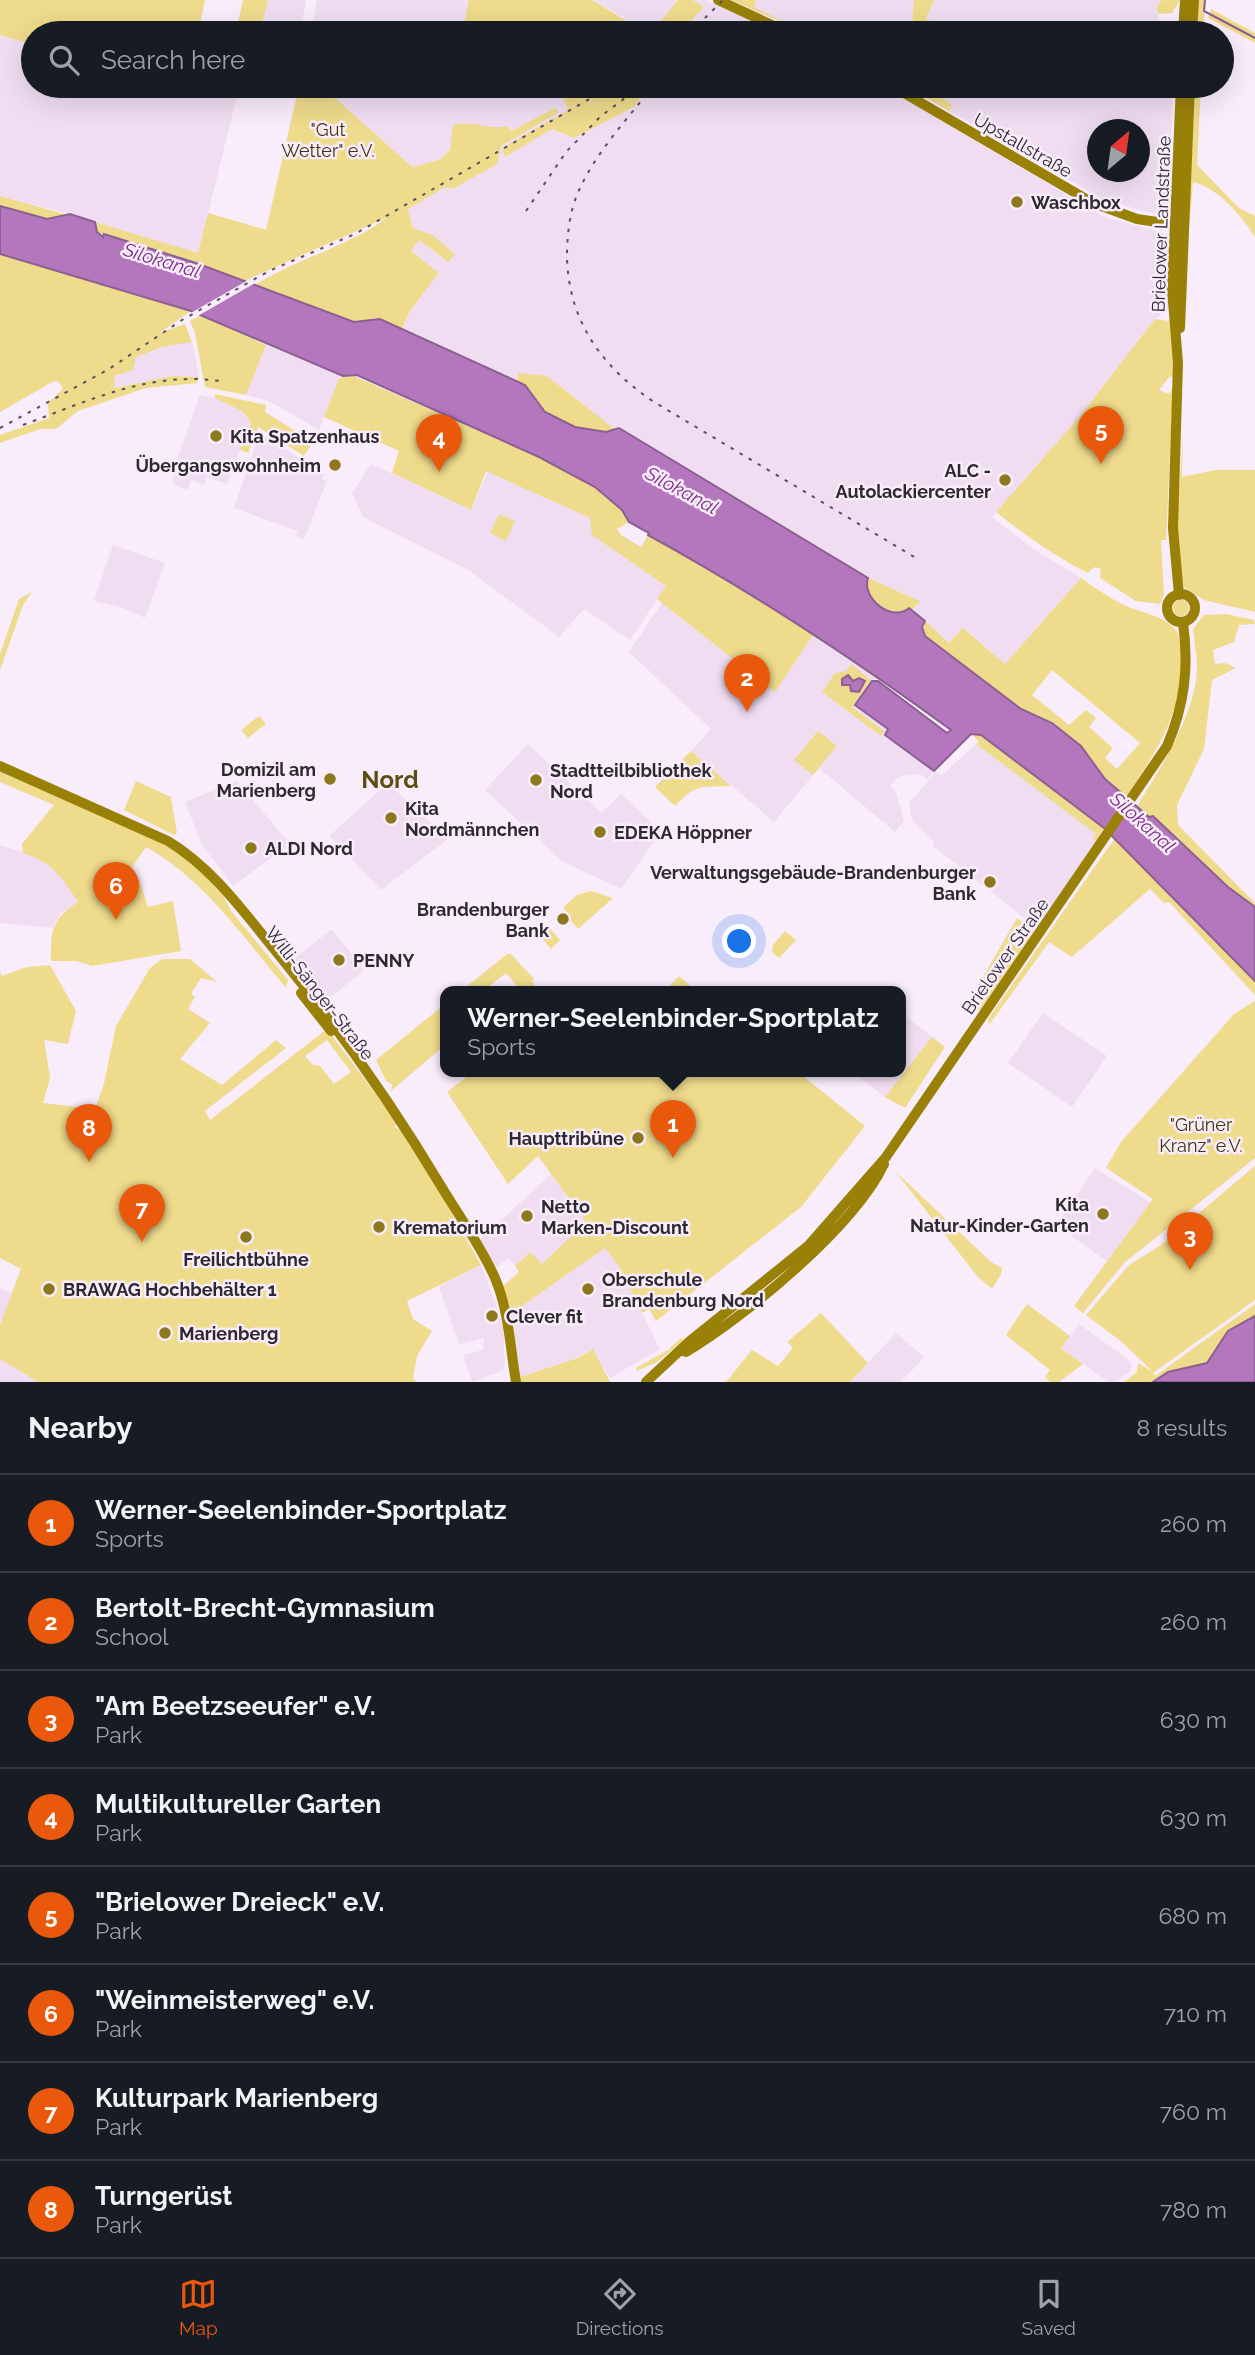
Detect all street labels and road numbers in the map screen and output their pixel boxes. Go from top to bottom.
street label: Upstallstraße [970,108,1076,182]
street label: Brielower Landstraße [1147,135,1175,313]
street label: Brielower Straße [957,894,1053,1018]
street label: Willi-Sänger-Straße [261,922,379,1064]

